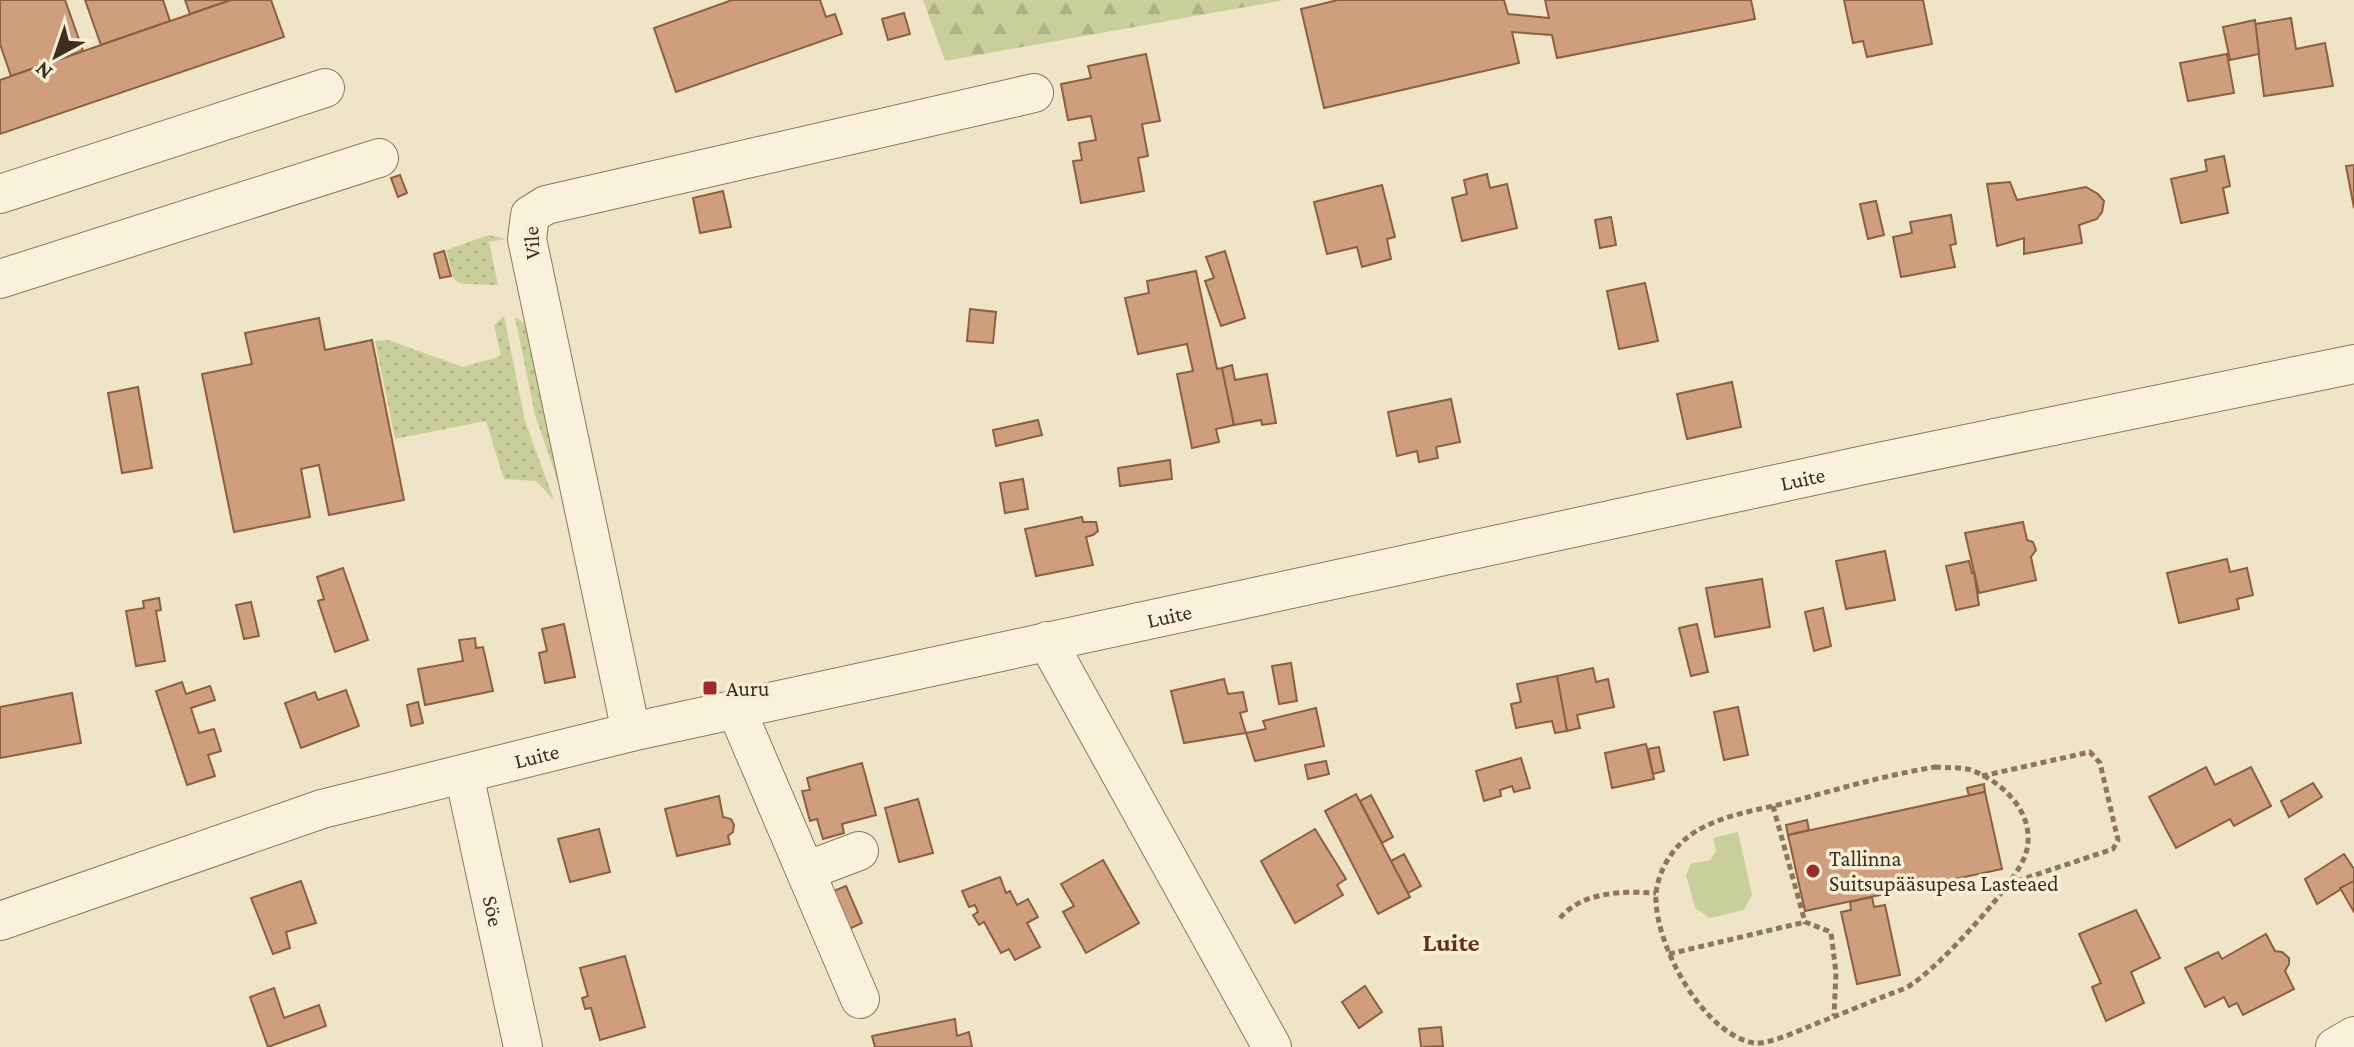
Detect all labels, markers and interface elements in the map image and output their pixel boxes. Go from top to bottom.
north arrow [16,16,96,96]
text: N [30,57,57,85]
street label: Vile [518,226,545,260]
street label: Luite [1778,462,1827,496]
street label: Luite [1145,599,1194,633]
place label: Auru [726,676,770,701]
marker: Auru [701,679,719,697]
street label: Luite [512,738,562,774]
place label: Tallinna Suitsupääsupesa Lasteaed [1829,846,2059,896]
marker: Tallinna Suitsupääsupesa Lasteaed [1804,862,1822,880]
street label: Söe [478,893,509,929]
district label: Luite [1422,928,1480,957]

